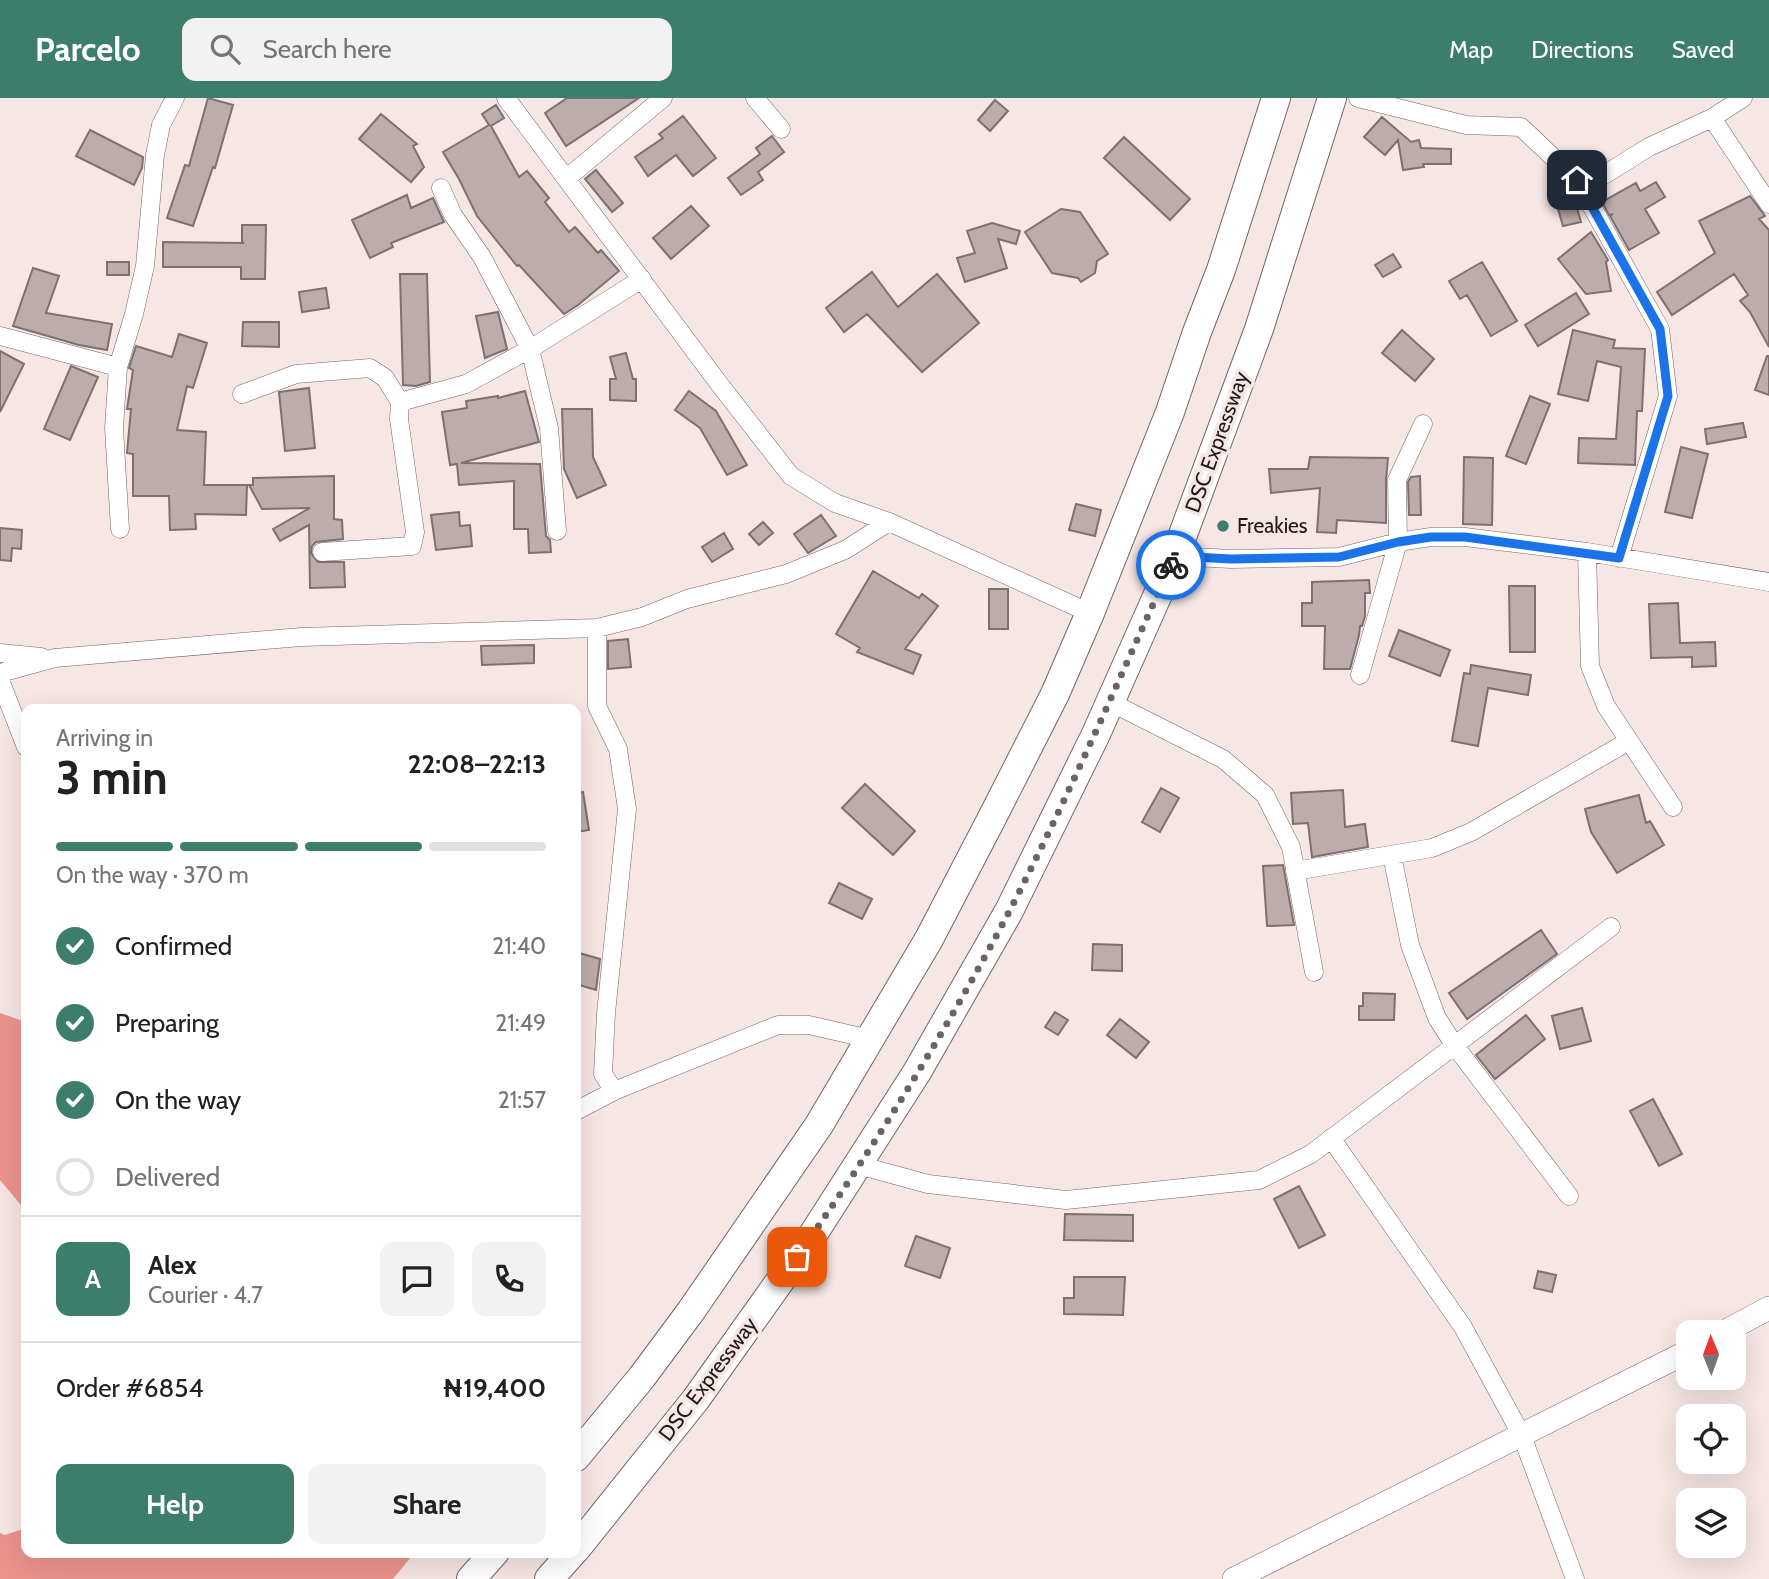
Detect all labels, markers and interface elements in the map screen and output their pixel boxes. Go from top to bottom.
search box [182,18,672,81]
text: Parcelo [35,29,140,69]
icon: search [206,30,244,68]
text: Search here [262,33,392,65]
text: Map [1449,35,1493,64]
text: Directions [1531,35,1634,64]
text: Saved [1672,35,1734,64]
pin [1547,150,1607,210]
icon: home [1558,161,1596,199]
street label: DSC Expressway [1179,367,1254,516]
place label: Freakies [1237,513,1308,538]
marker: Freakies [1215,518,1231,534]
courier [1136,530,1206,600]
icon: bike [1152,546,1190,584]
text: Arriving in [56,724,153,752]
text: 22:08–22:13 [408,748,546,780]
text: 3 min [56,750,168,806]
text: On the way · 370 m [56,861,249,889]
icon: check [56,927,94,965]
text: Confirmed [115,930,232,962]
text: 21:40 [492,932,546,960]
icon: check [56,1004,94,1042]
text: Preparing [115,1007,219,1039]
text: 21:49 [495,1009,546,1037]
icon: check [56,1081,94,1119]
text: On the way [115,1084,241,1116]
text: 21:57 [498,1086,546,1114]
text: Delivered [115,1161,220,1193]
pin [767,1227,827,1287]
icon: bag [778,1238,816,1276]
button: chat [380,1242,454,1316]
button: phone [472,1242,546,1316]
text: Alex [148,1249,197,1281]
text: A [85,1263,101,1295]
text: Courier · 4.7 [148,1281,263,1309]
street label: DSC Expressway [653,1312,762,1445]
north arrow [1676,1320,1746,1390]
map controls [1676,1320,1746,1558]
text: Order #6854 [56,1372,203,1404]
text: ₦19,400 [442,1372,546,1404]
button: locate [1676,1404,1746,1474]
button: Help [56,1464,294,1544]
button: Share [308,1464,546,1544]
button: layers [1676,1488,1746,1558]

